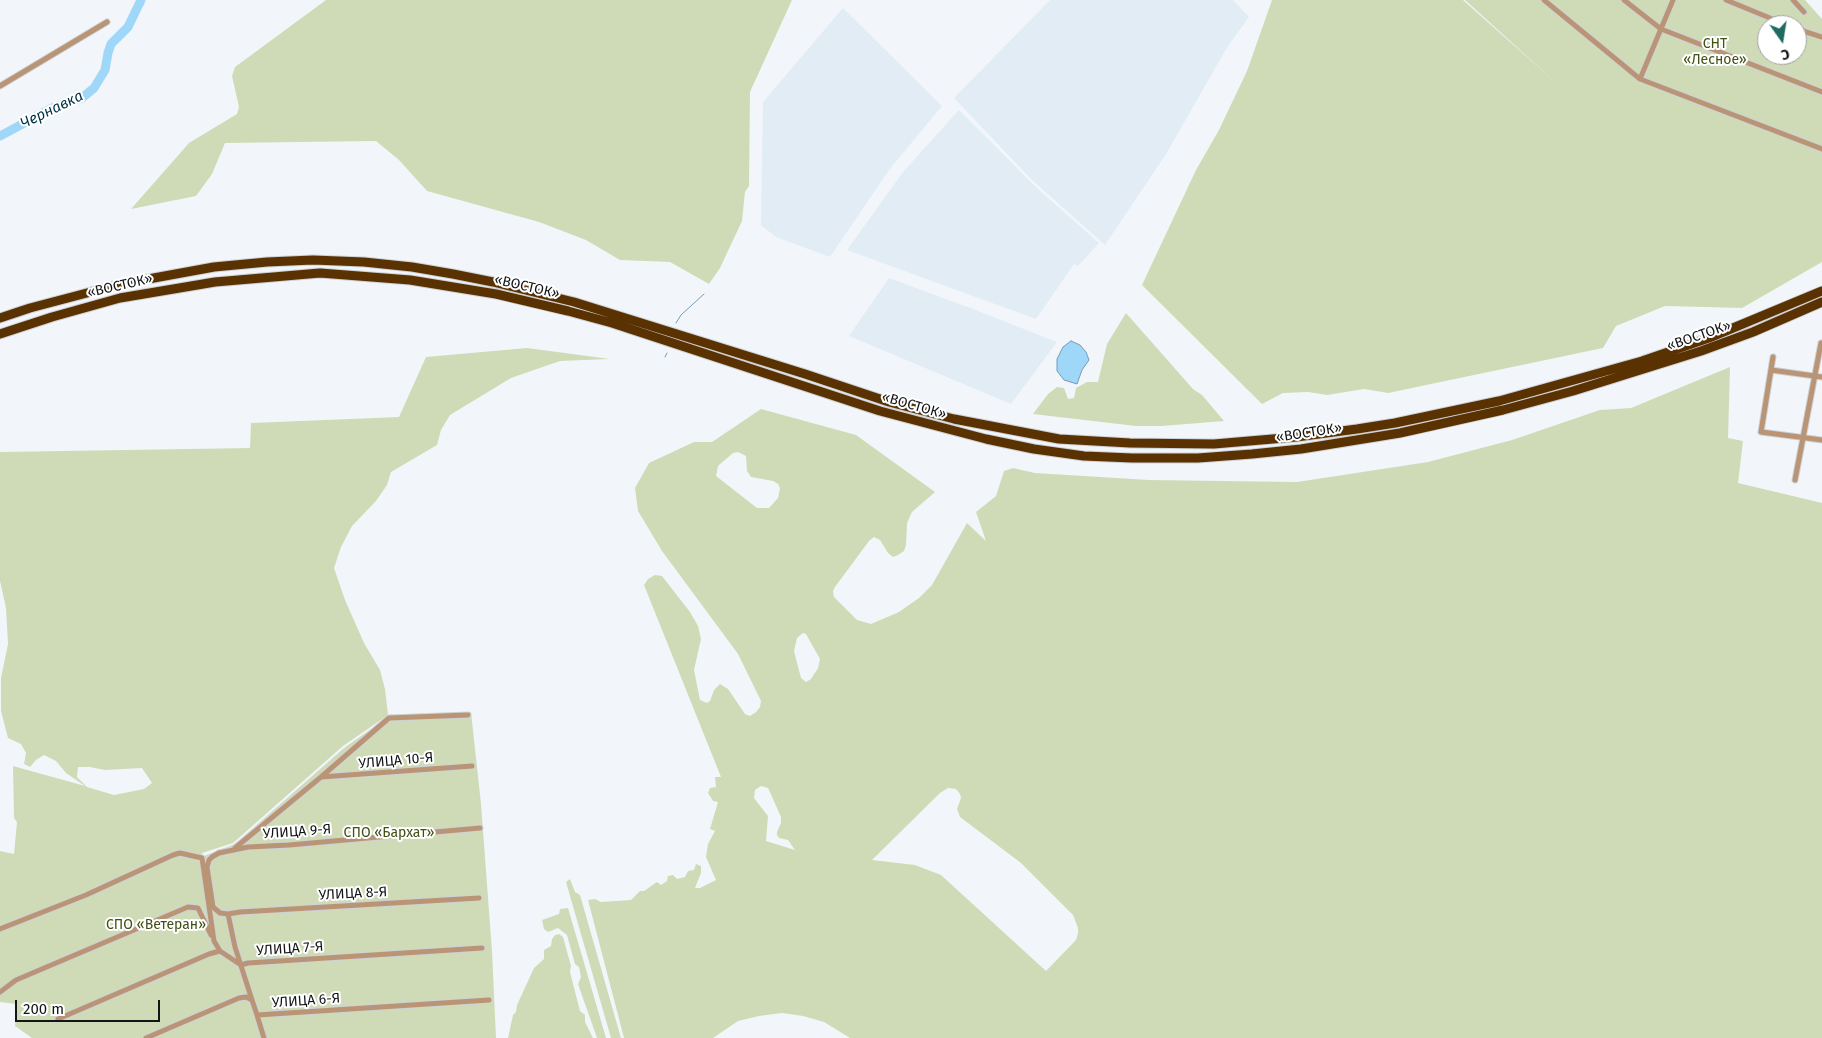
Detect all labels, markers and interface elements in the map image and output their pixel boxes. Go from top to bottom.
north arrow [1757,15,1807,65]
park label: СНТ «Лесное» [1683,36,1747,68]
text: С [1779,45,1791,63]
water label: Чернавка [18,87,86,133]
street label: «ВОСТОК» [86,270,154,302]
street label: «ВОСТОК» [493,271,561,303]
street label: «ВОСТОК» [1665,317,1733,355]
street label: «ВОСТОК» [880,389,948,423]
street label: «ВОСТОК» [1275,419,1343,447]
street label: УЛИЦА 10-Я [358,749,434,773]
street label: УЛИЦА 9-Я [262,821,332,843]
park label: СПО «Бархат» [344,825,434,841]
street label: УЛИЦА 8-Я [318,884,388,904]
park label: СПО «Ветеран» [106,917,206,933]
street label: УЛИЦА 7-Я [256,938,324,960]
scale bar [18,990,162,1022]
street label: УЛИЦА 6-Я [271,990,341,1012]
text: 200 m [23,1000,64,1018]

